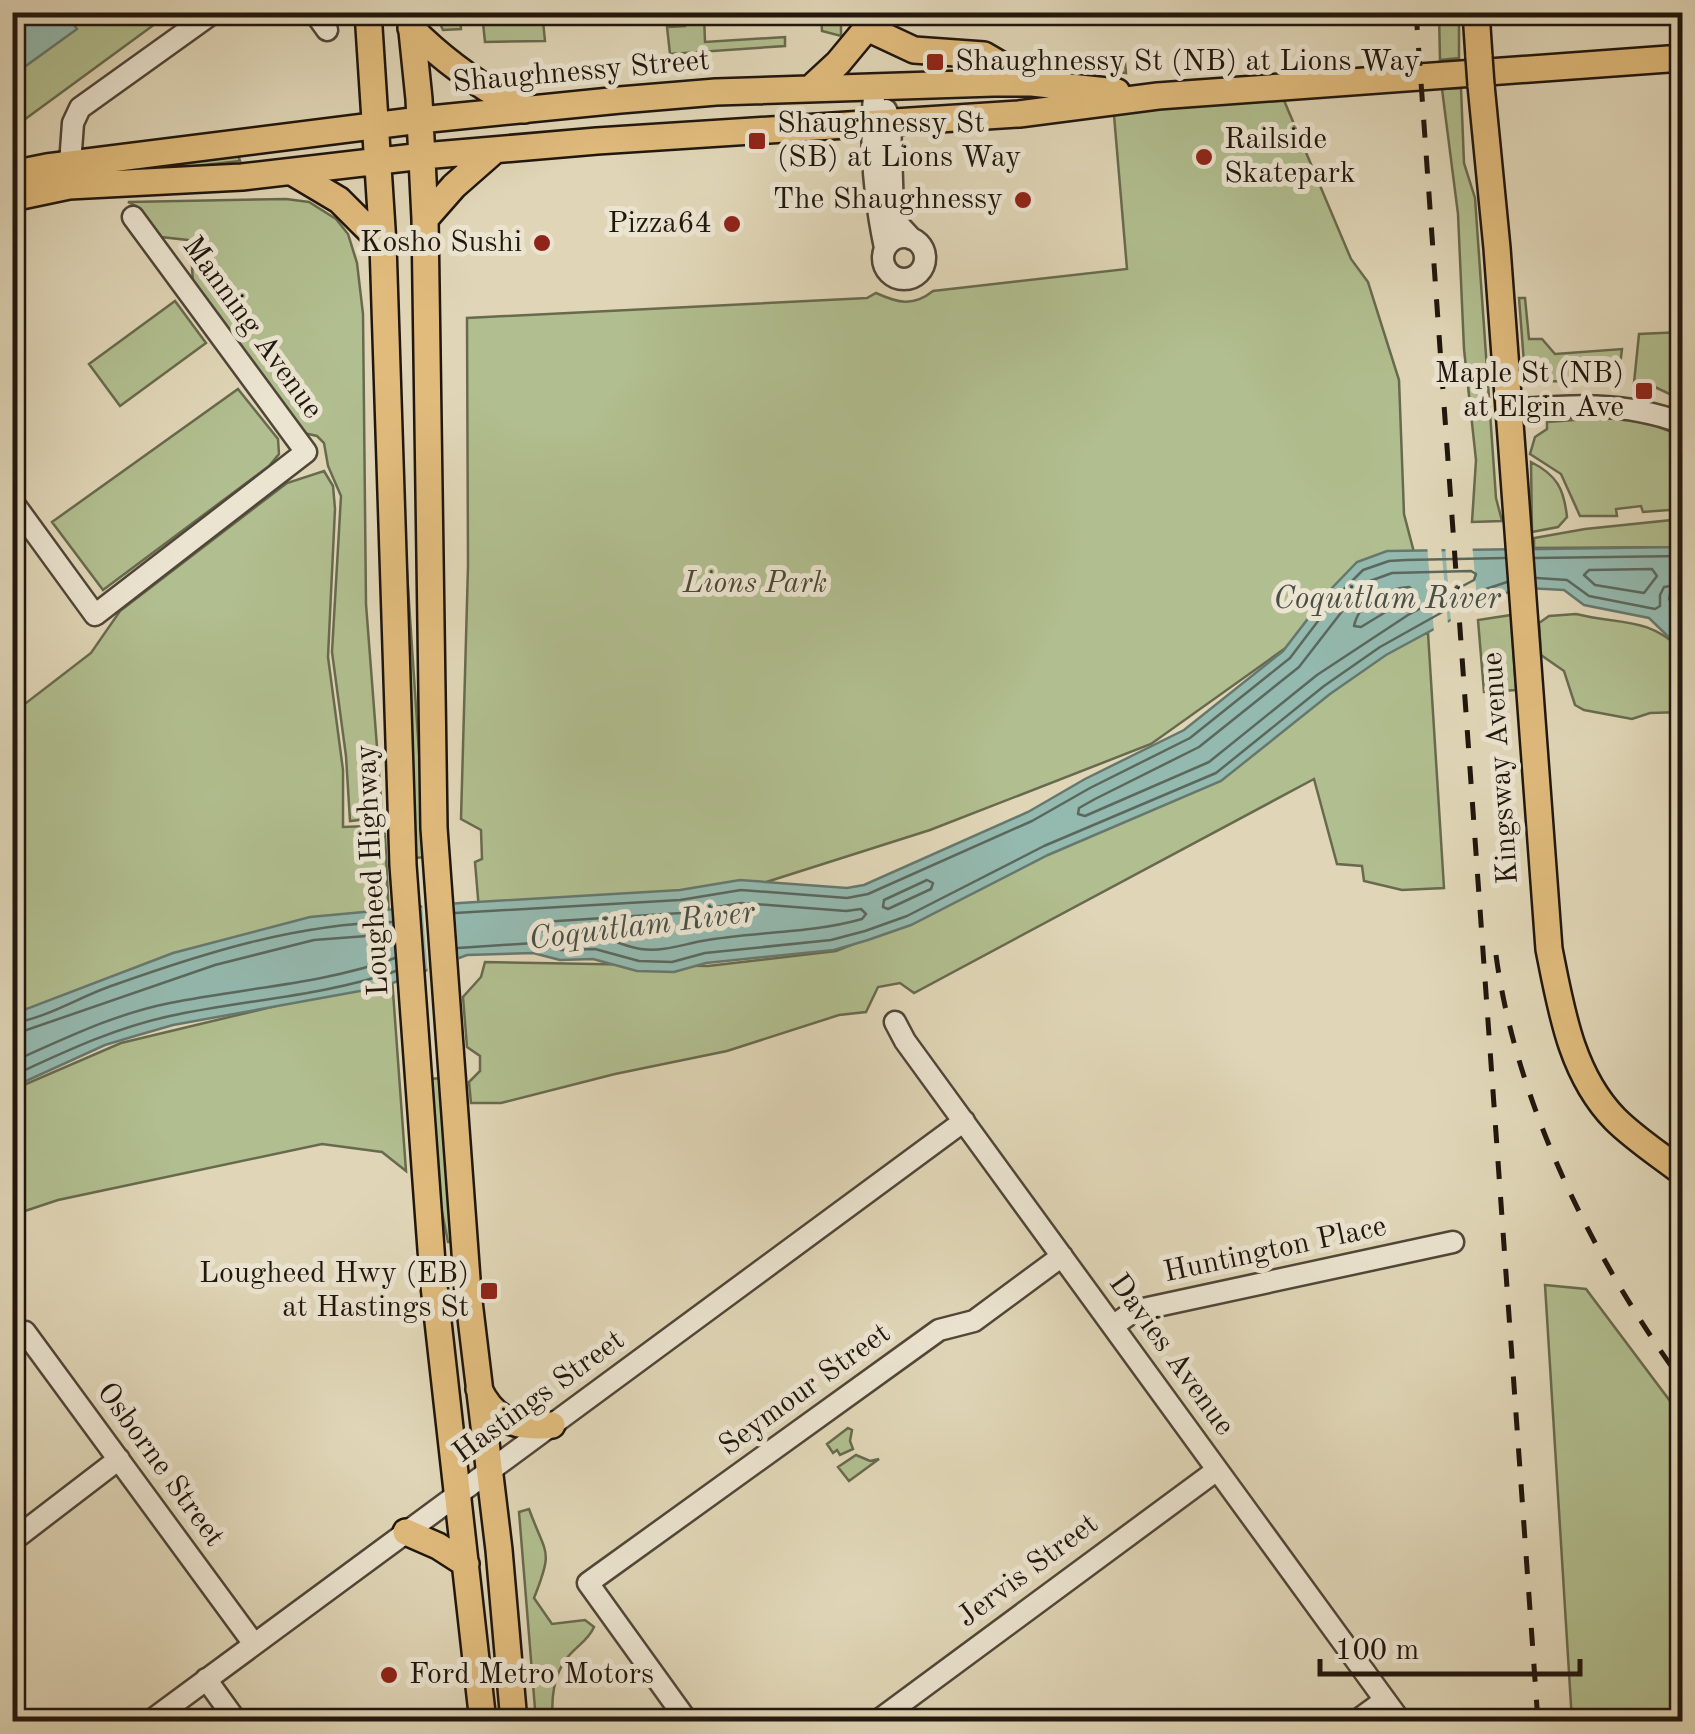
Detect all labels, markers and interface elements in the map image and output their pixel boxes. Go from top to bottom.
street label: Shaughnessy Street [451,46,711,98]
place label: Shaughnessy St (NB) at Lions Way [955,47,1420,77]
marker: Shaughnessy St (NB) at Lions Way [924,51,946,73]
place label: Shaughnessy St (SB) at Lions Way [777,109,1021,173]
place label: Railside Skatepark [1224,125,1356,189]
marker: Shaughnessy St (SB) at Lions Way [746,130,768,152]
marker: Railside Skatepark [1193,146,1215,168]
place label: The Shaughnessy [773,185,1003,215]
marker: The Shaughnessy [1012,189,1034,211]
place label: Pizza64 [607,209,712,239]
marker: Pizza64 [721,213,743,235]
place label: Kosho Sushi [360,228,522,258]
street label: Manning Avenue [176,232,328,424]
marker: Kosho Sushi [531,232,553,254]
place label: Maple St (NB) at Elgin Ave [1435,359,1624,423]
marker: Maple St (NB) at Elgin Ave [1633,380,1655,402]
park label: Lions Park [682,569,827,599]
water label: Coquitlam River [1273,584,1502,616]
street label: Kingsway Avenue [1478,651,1524,885]
street label: Lougheed Highway [351,743,395,997]
water label: Coquitlam River [527,897,758,957]
street label: Huntington Place [1161,1212,1389,1288]
place label: Lougheed Hwy (EB) at Hastings St [199,1259,469,1323]
street label: Davies Avenue [1103,1269,1239,1441]
marker: Lougheed Hwy (EB) at Hastings St [478,1280,500,1302]
street label: Seymour Street [714,1318,896,1462]
street label: Hastings Street [448,1325,630,1469]
street label: Osborne Street [91,1378,229,1552]
street label: Jervis Street [952,1509,1104,1633]
scale bar [1320,1614,1580,1676]
text: 100 m [1335,1636,1419,1666]
place label: Ford Metro Motors [409,1660,654,1690]
marker: Ford Metro Motors [378,1664,400,1686]

